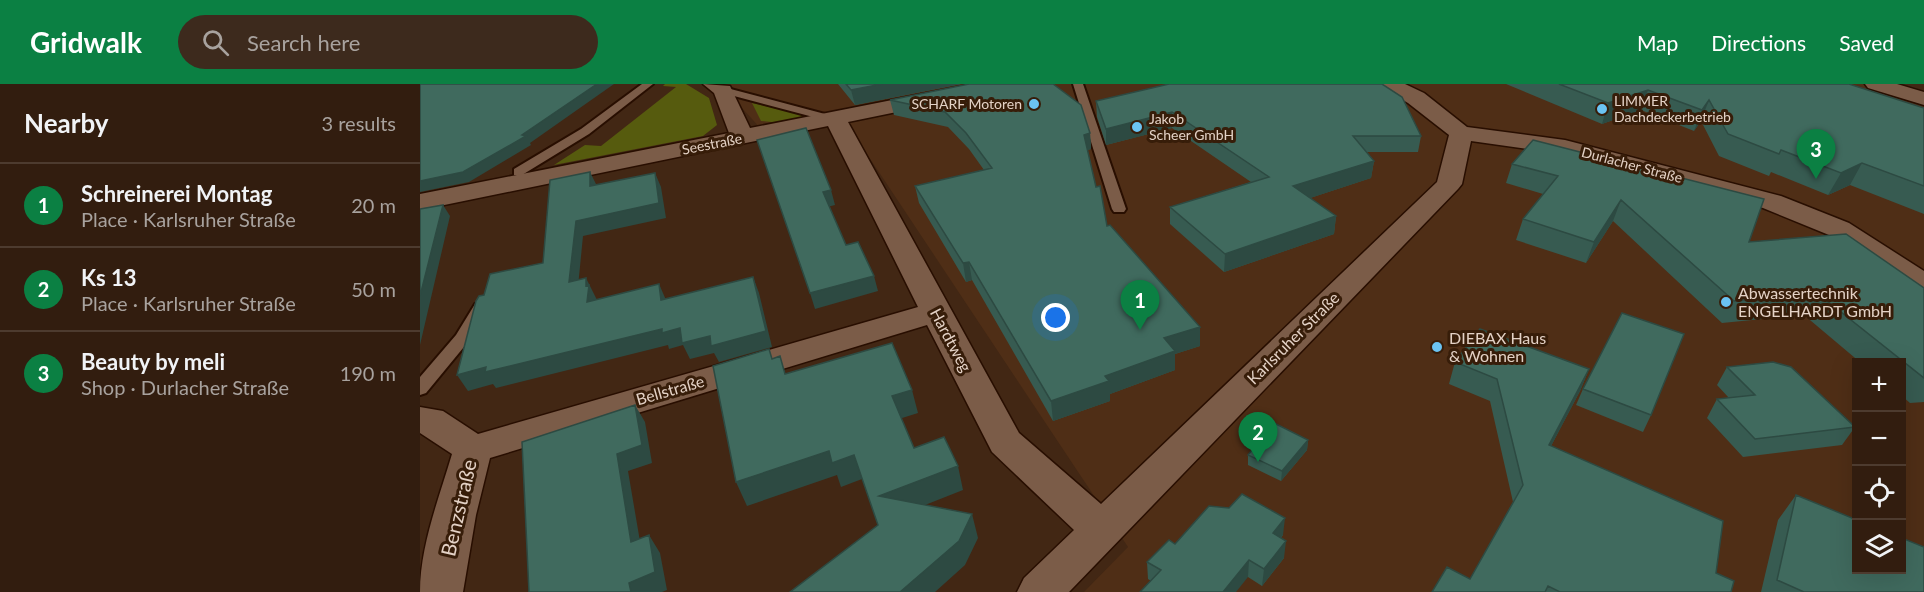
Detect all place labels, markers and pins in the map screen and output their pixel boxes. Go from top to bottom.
place label: LIMMER Dachdeckerbetrieb [1614,92,1731,125]
place label: SCHARF Motoren [911,95,1022,112]
marker: SCHARF Motoren [1027,97,1041,111]
marker: LIMMER Dachdeckerbetrieb [1595,102,1609,116]
place label: Jakob Scheer GmbH [1149,110,1234,143]
marker: Jakob Scheer GmbH [1130,120,1144,134]
pin: 3 [1796,130,1836,179]
pin: 1 [1120,280,1160,330]
place label: Abwassertechnik ENGELHARDT GmbH [1738,283,1892,320]
marker: Abwassertechnik ENGELHARDT GmbH [1719,295,1733,309]
place label: DIEBAX Haus & Wohnen [1449,328,1546,365]
marker: DIEBAX Haus & Wohnen [1430,340,1444,354]
pin: 2 [1238,412,1278,462]

